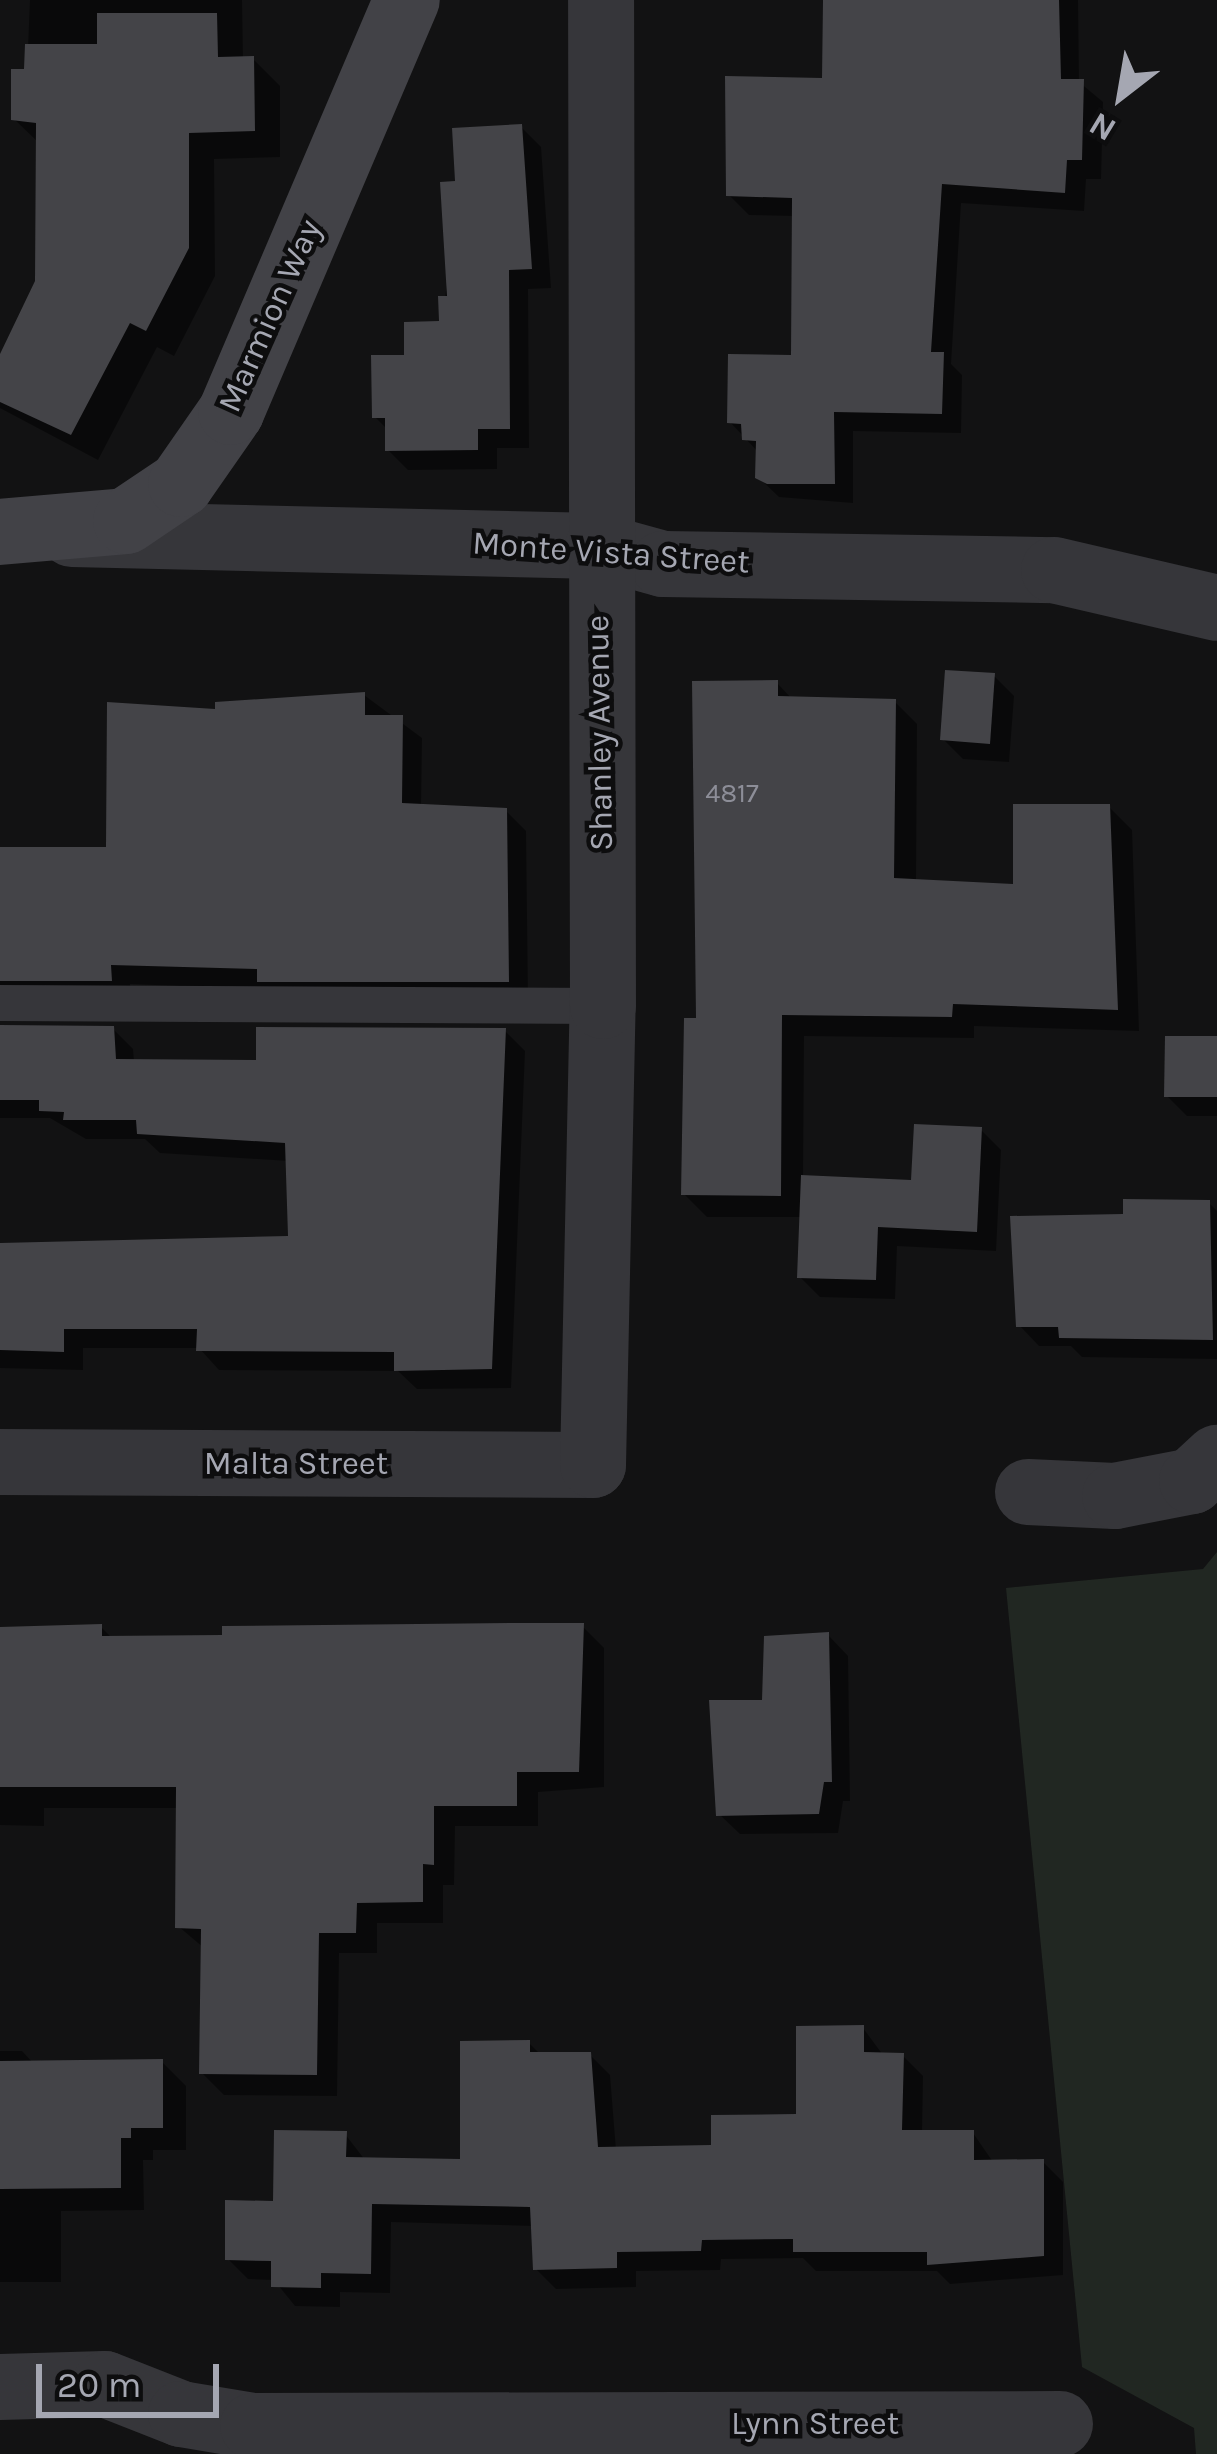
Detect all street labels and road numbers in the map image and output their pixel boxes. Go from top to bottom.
street label: Marmion Way [210,214,330,418]
street label: Monte Vista Street [471,524,751,582]
street label: Shanley Avenue [578,615,622,851]
street label: Malta Street [204,1444,388,1484]
street label: Lynn Street [731,2404,899,2444]

